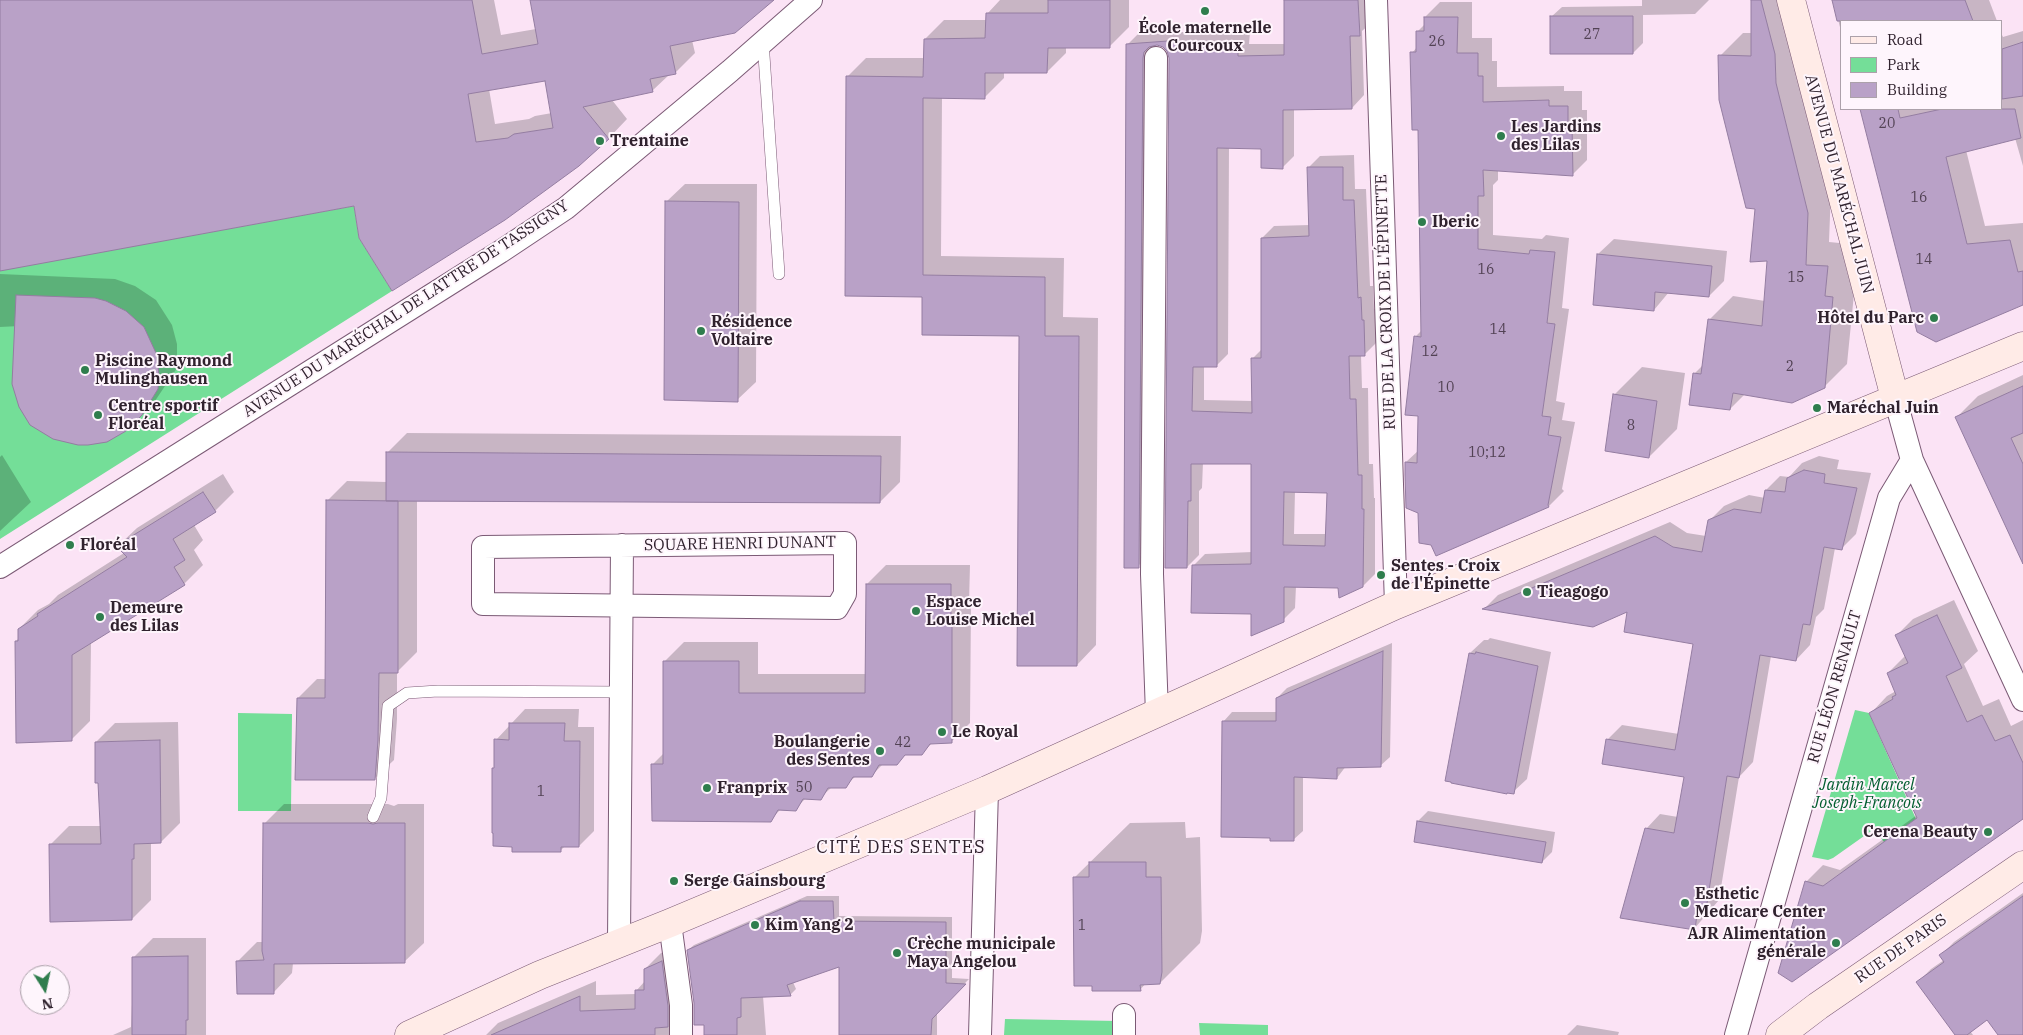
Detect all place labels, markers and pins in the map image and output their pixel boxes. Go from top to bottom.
marker: École maternelle Courcoux [1199,5,1211,17]
place label: École maternelle Courcoux [1139,18,1271,56]
place label: Les Jardins des Lilas [1511,117,1601,155]
marker: Les Jardins des Lilas [1495,130,1507,142]
place label: Trentaine [610,131,689,151]
marker: Trentaine [594,135,606,147]
place label: Iberic [1432,212,1479,232]
marker: Iberic [1416,216,1428,228]
place label: Hôtel du Parc [1817,308,1924,328]
place label: Résidence Voltaire [711,312,792,350]
marker: Hôtel du Parc [1928,312,1940,324]
marker: Résidence Voltaire [695,325,707,337]
place label: Piscine Raymond Mulinghausen [95,351,232,389]
marker: Piscine Raymond Mulinghausen [79,364,91,376]
place label: Centre sportif Floréal [108,396,218,434]
place label: Maréchal Juin [1827,398,1939,418]
marker: Maréchal Juin [1811,402,1823,414]
marker: Centre sportif Floréal [92,409,104,421]
place label: Floréal [80,535,136,555]
marker: Floréal [64,539,76,551]
place label: Sentes - Croix de l'Épinette [1391,556,1500,594]
marker: Sentes - Croix de l'Épinette [1375,569,1387,581]
place label: Tieagogo [1537,582,1609,602]
marker: Tieagogo [1521,586,1533,598]
place label: Espace Louise Michel [926,592,1035,630]
place label: Demeure des Lilas [110,598,183,636]
marker: Espace Louise Michel [910,605,922,617]
marker: Demeure des Lilas [94,611,106,623]
place label: Le Royal [952,722,1018,742]
marker: Le Royal [936,726,948,738]
place label: Boulangerie des Sentes [774,732,870,770]
marker: Boulangerie des Sentes [874,745,886,757]
place label: Franprix [717,778,787,798]
marker: Franprix [701,782,713,794]
place label: Cerena Beauty [1863,822,1978,842]
marker: Cerena Beauty [1982,826,1994,838]
place label: Serge Gainsbourg [684,871,825,891]
marker: Serge Gainsbourg [668,875,680,887]
place label: Esthetic Medicare Center [1695,884,1825,922]
marker: Esthetic Medicare Center [1679,897,1691,909]
place label: Kim Yang 2 [765,915,854,935]
marker: Kim Yang 2 [749,919,761,931]
place label: AJR Alimentation générale [1688,924,1826,962]
place label: Crèche municipale Maya Angelou [907,934,1056,972]
marker: AJR Alimentation générale [1830,937,1842,949]
marker: Crèche municipale Maya Angelou [891,947,903,959]

